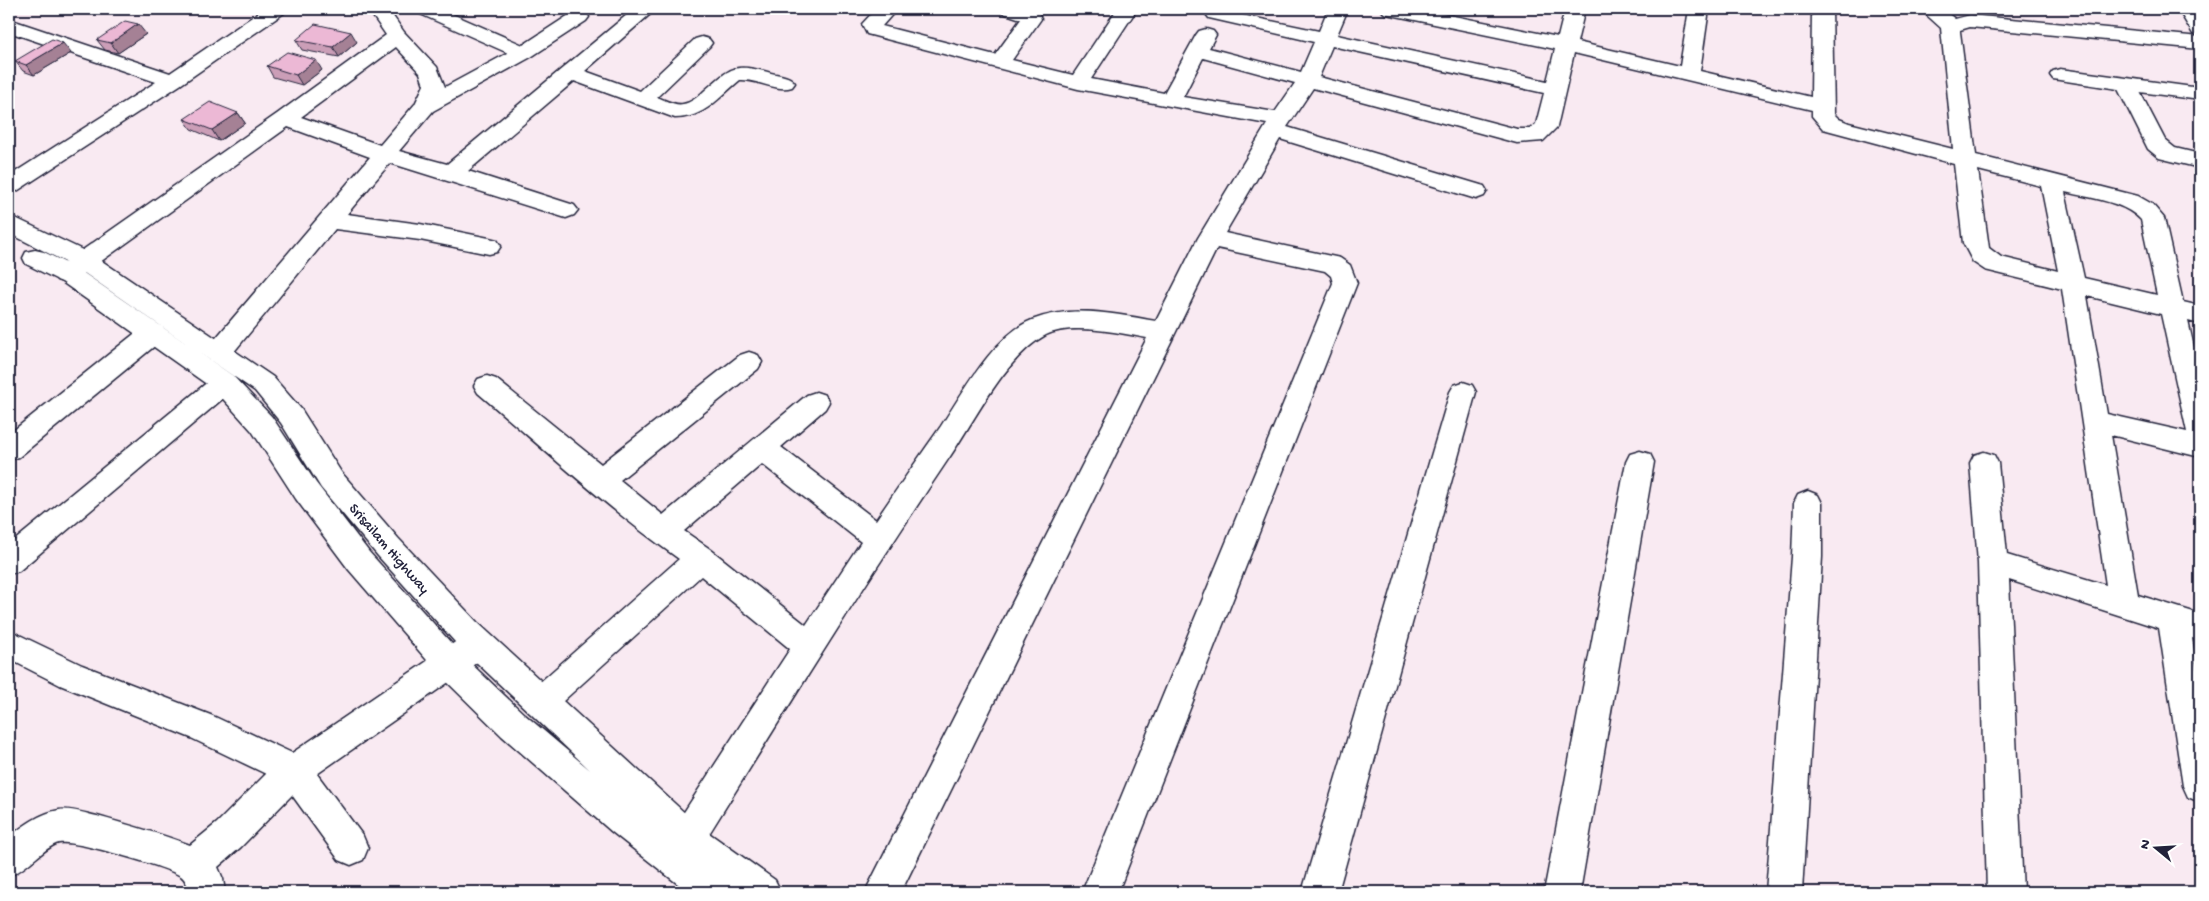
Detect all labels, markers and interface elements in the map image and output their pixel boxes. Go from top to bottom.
street label: Srisailam Highway [344,500,433,599]
north arrow [2132,824,2182,874]
text: N [2137,838,2156,852]

